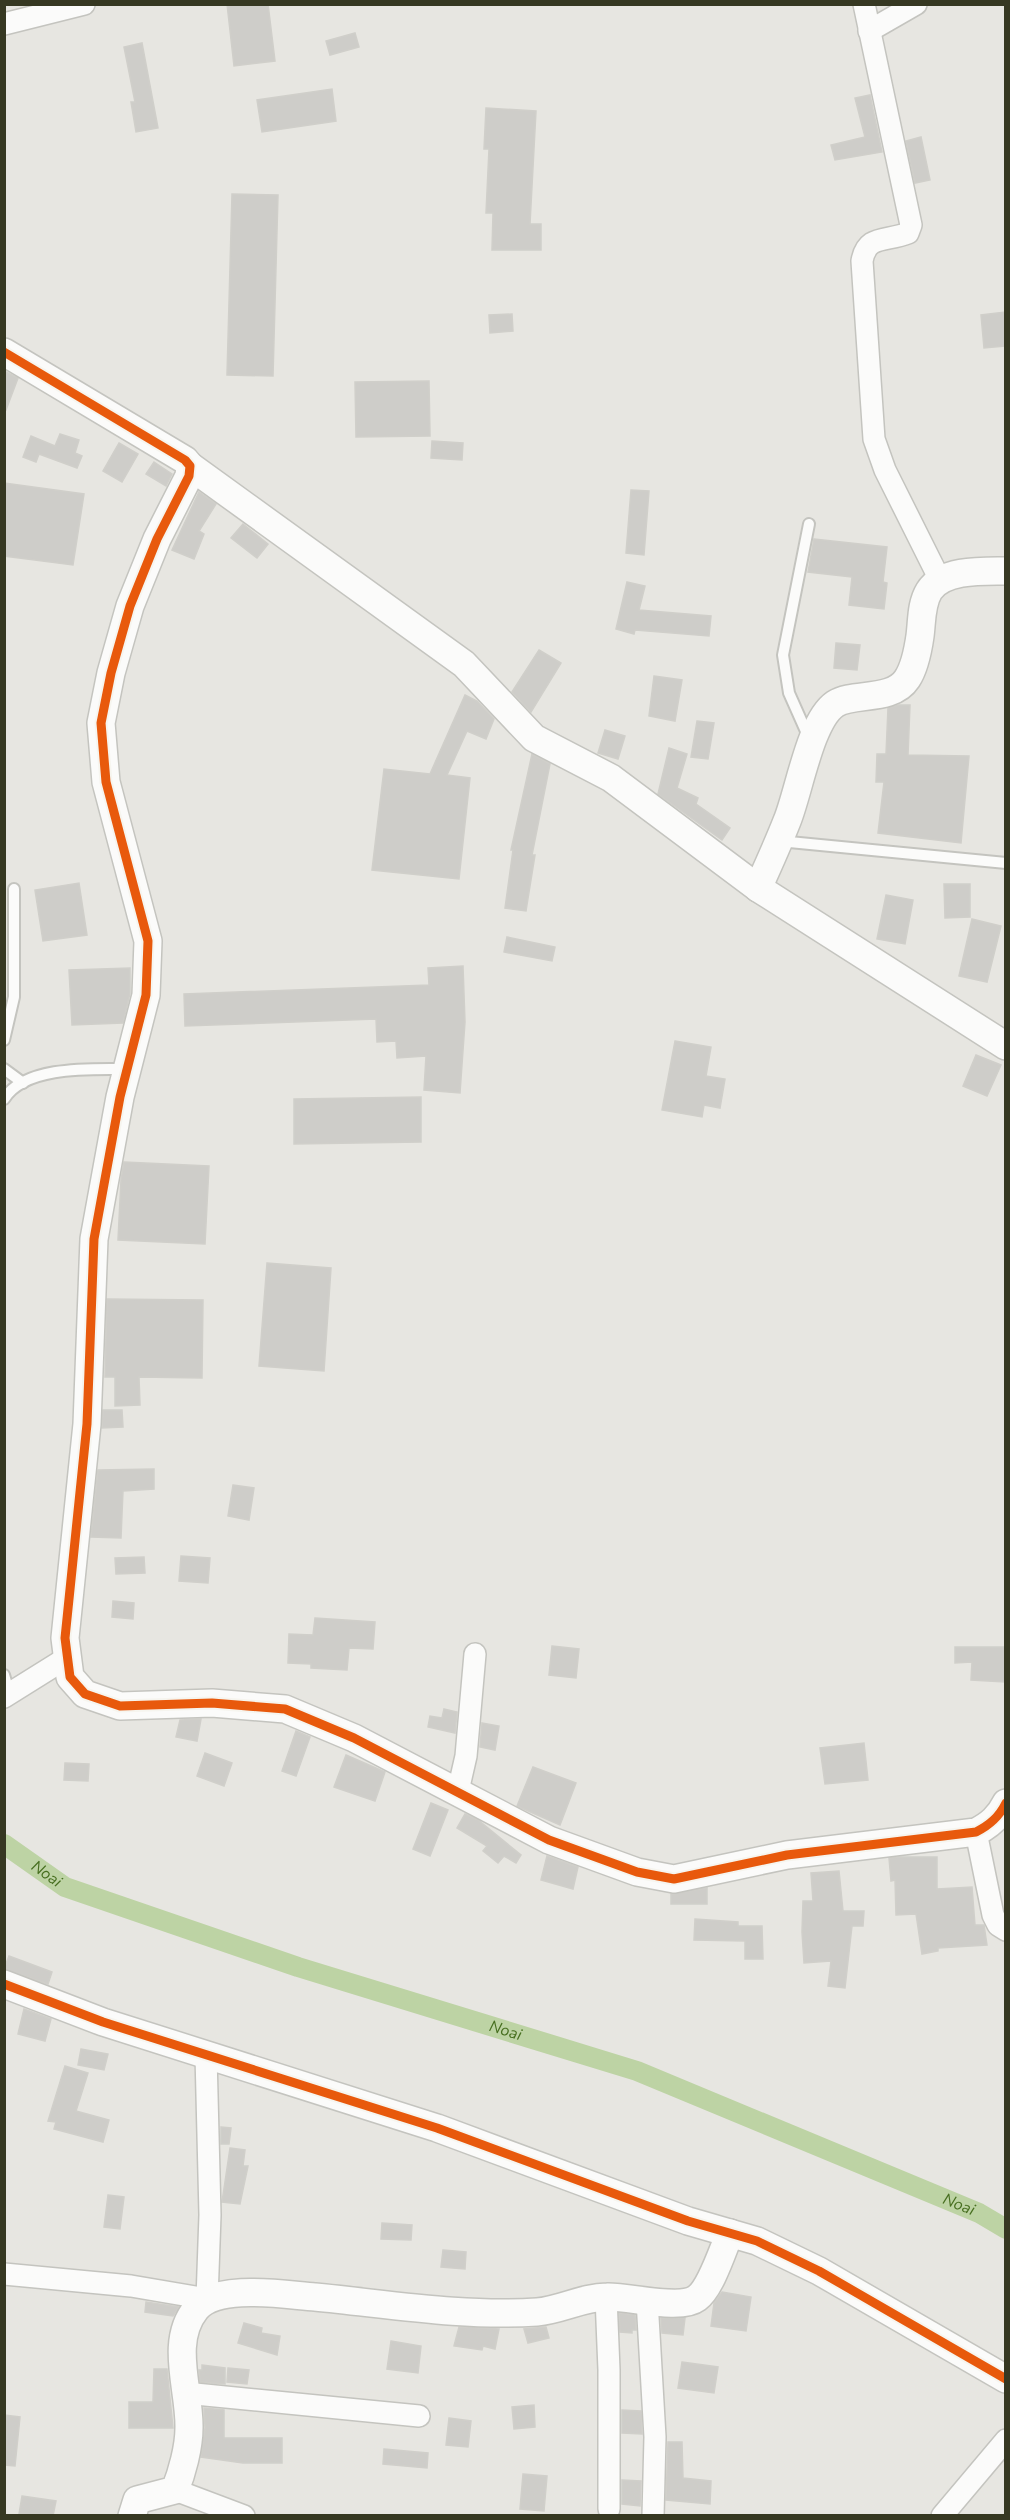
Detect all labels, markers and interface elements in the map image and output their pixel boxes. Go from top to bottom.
water label: Noai [27,1855,67,1893]
water label: Noai [487,2015,525,2046]
water label: Noai [939,2188,978,2221]

